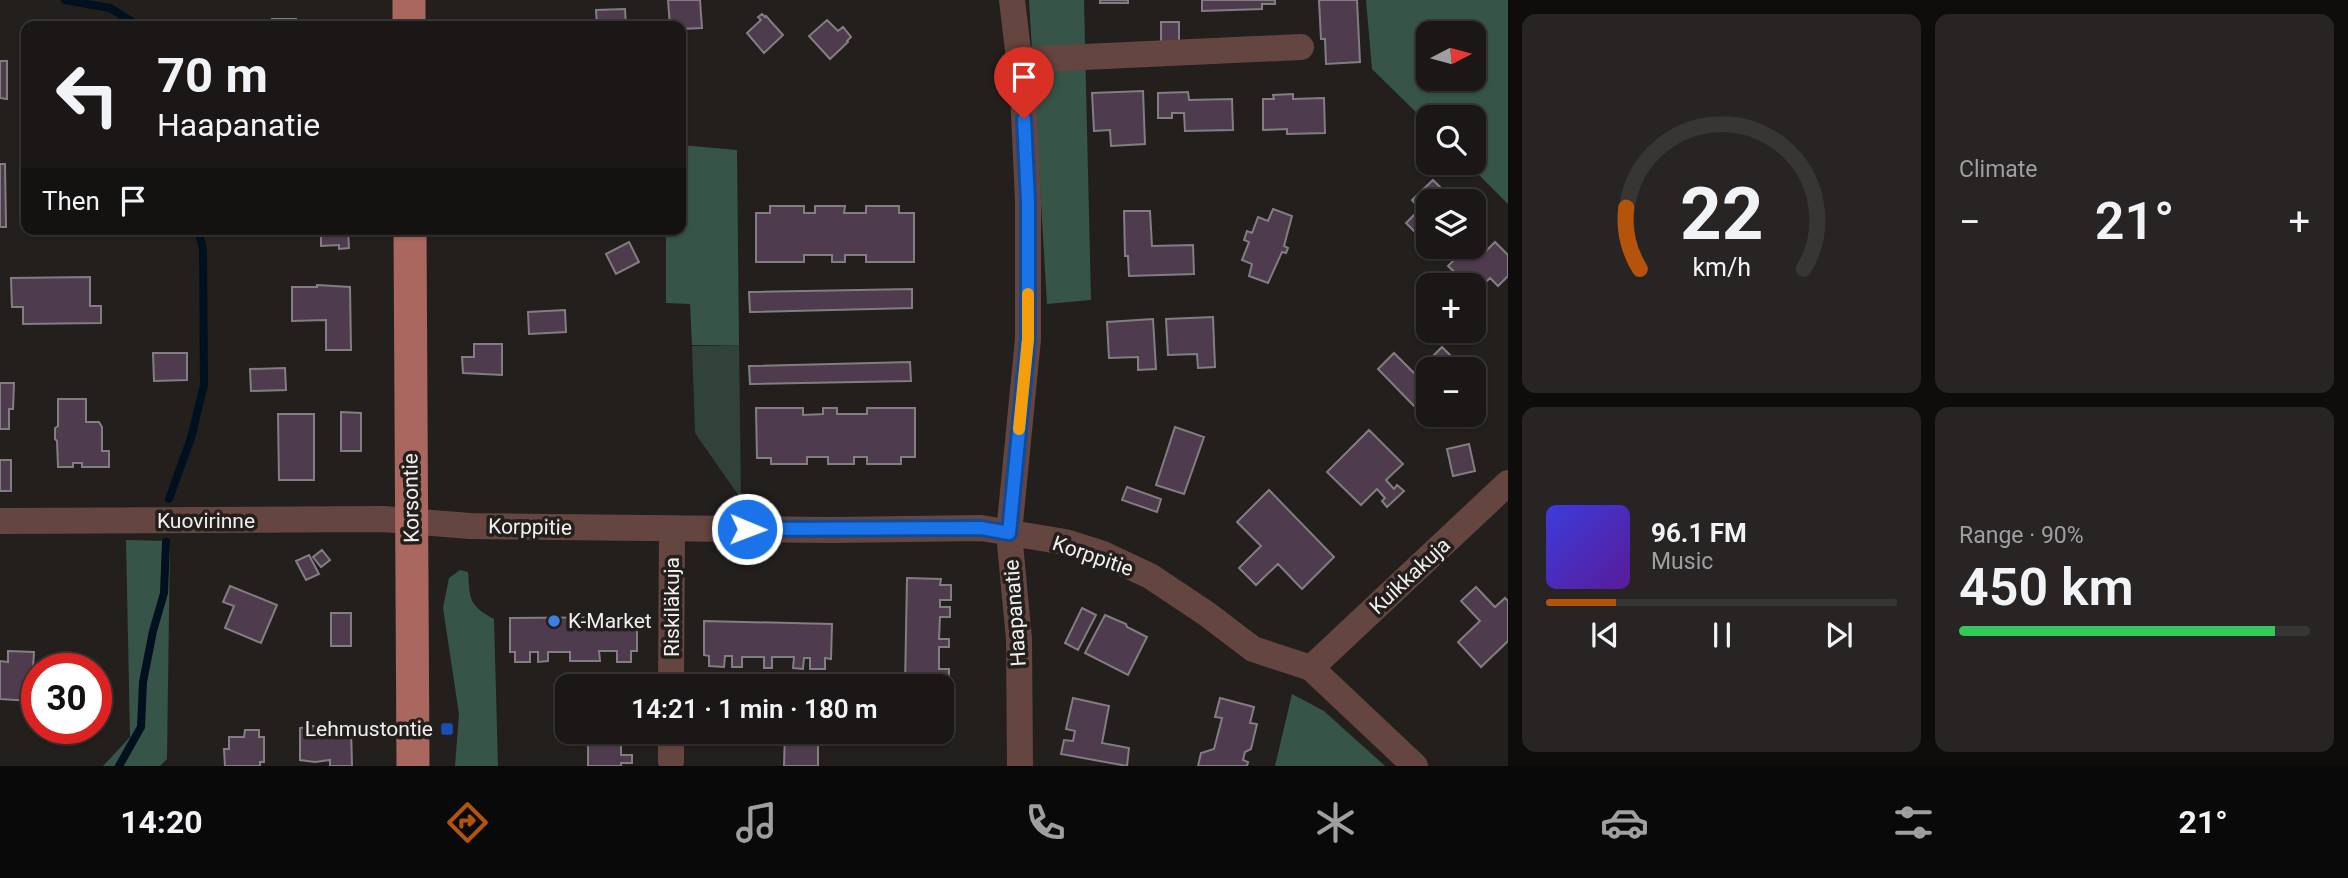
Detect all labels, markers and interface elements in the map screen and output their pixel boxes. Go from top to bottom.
north arrow [1416,21,1486,91]
map controls [1416,21,1486,427]
text: 70 m [157,47,268,104]
pin [994,47,1054,119]
icon: left [42,49,133,140]
icon: arrive [1005,58,1043,96]
button: search [1416,105,1486,175]
text: Haapanatie [157,106,320,144]
text: Climate [1959,156,2038,183]
text: 22 [1680,172,1763,258]
icon: arrive [114,182,152,220]
text: Then [42,186,100,216]
button: layers [1416,189,1486,259]
text: 21° [2095,191,2174,252]
text: − [1959,200,1981,244]
text: + [2288,200,2310,244]
text: km/h [1692,253,1751,282]
button: + [1416,273,1486,343]
button: − [1416,357,1486,427]
street label: Korsontie [398,453,424,543]
position arrow [710,492,784,566]
street label: Kuovirinne [157,509,255,533]
street label: Korppitie [488,514,572,540]
text: 96.1 FM [1651,518,1747,548]
text: Range · 90% [1959,522,2084,549]
street label: Korppitie [1049,531,1137,581]
street label: Kuikkakuja [1365,533,1455,619]
text: Music [1651,548,1713,575]
street label: Riskiläkuja [660,557,684,657]
text: 450 km [1959,557,2134,618]
street label: Haapanatie [999,559,1031,667]
place label: K-Market [568,609,652,633]
marker: K-Market [546,613,562,629]
icon: previous [1586,616,1624,654]
icon: pause [1703,616,1741,654]
icon: next [1820,616,1858,654]
speed limit sign: 30 [21,653,112,744]
text: 14:21 · 1 min · 180 m [631,694,878,724]
place label: Lehmustontie [305,717,433,741]
marker: Lehmustontie [439,721,455,737]
icon: directions [443,798,492,847]
icon: music [732,798,781,847]
icon: phone [1021,798,1070,847]
icon: climate [1311,798,1360,847]
icon: car [1600,798,1649,847]
icon: filters [1889,798,1938,847]
text: 14:20 [120,803,203,841]
text: 21° [2179,803,2228,841]

